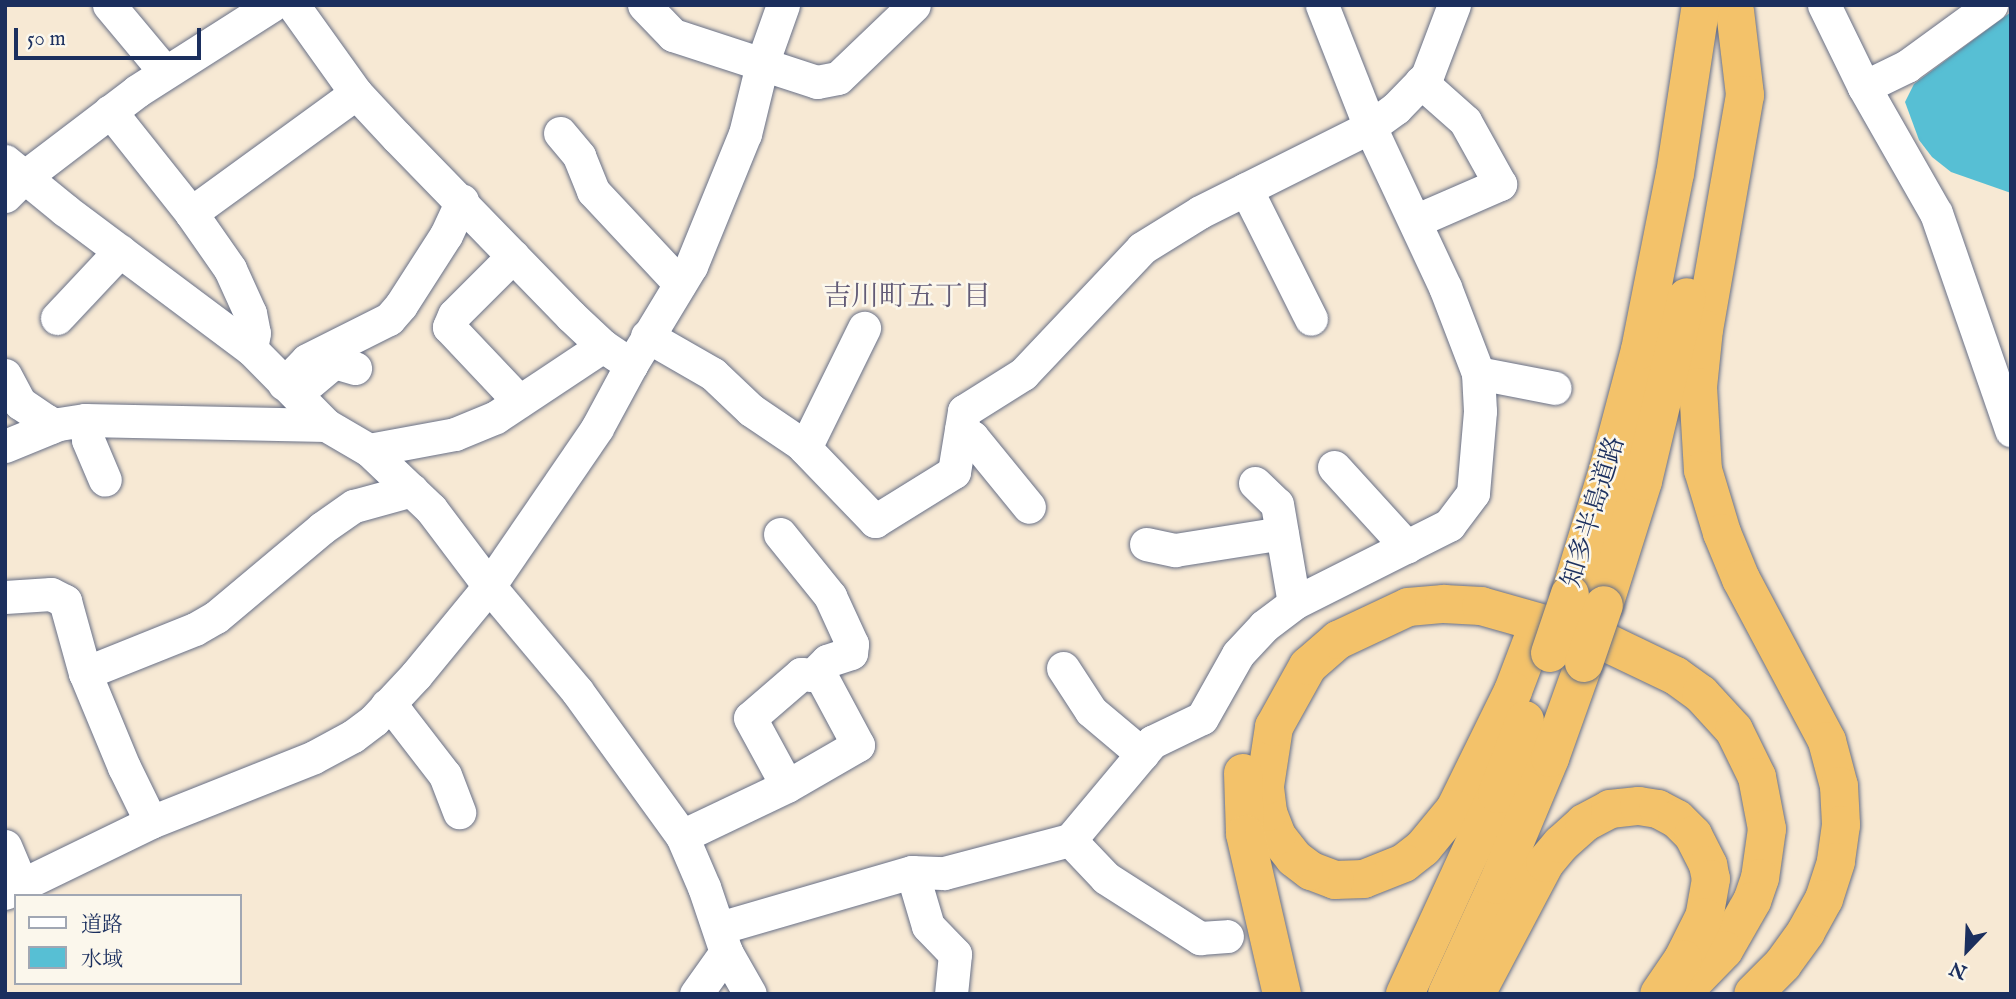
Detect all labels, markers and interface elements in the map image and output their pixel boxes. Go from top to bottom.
scale bar [18,14,205,58]
text: 50 m [27,26,66,53]
district label: 吉川町五丁目 [823,281,991,315]
street label: 知多半島道路 [1556,433,1632,591]
legend [14,894,242,985]
text: 道路 [81,912,123,939]
north arrow [1932,915,2002,985]
text: 水域 [81,947,123,974]
text: N [1947,955,1971,984]

